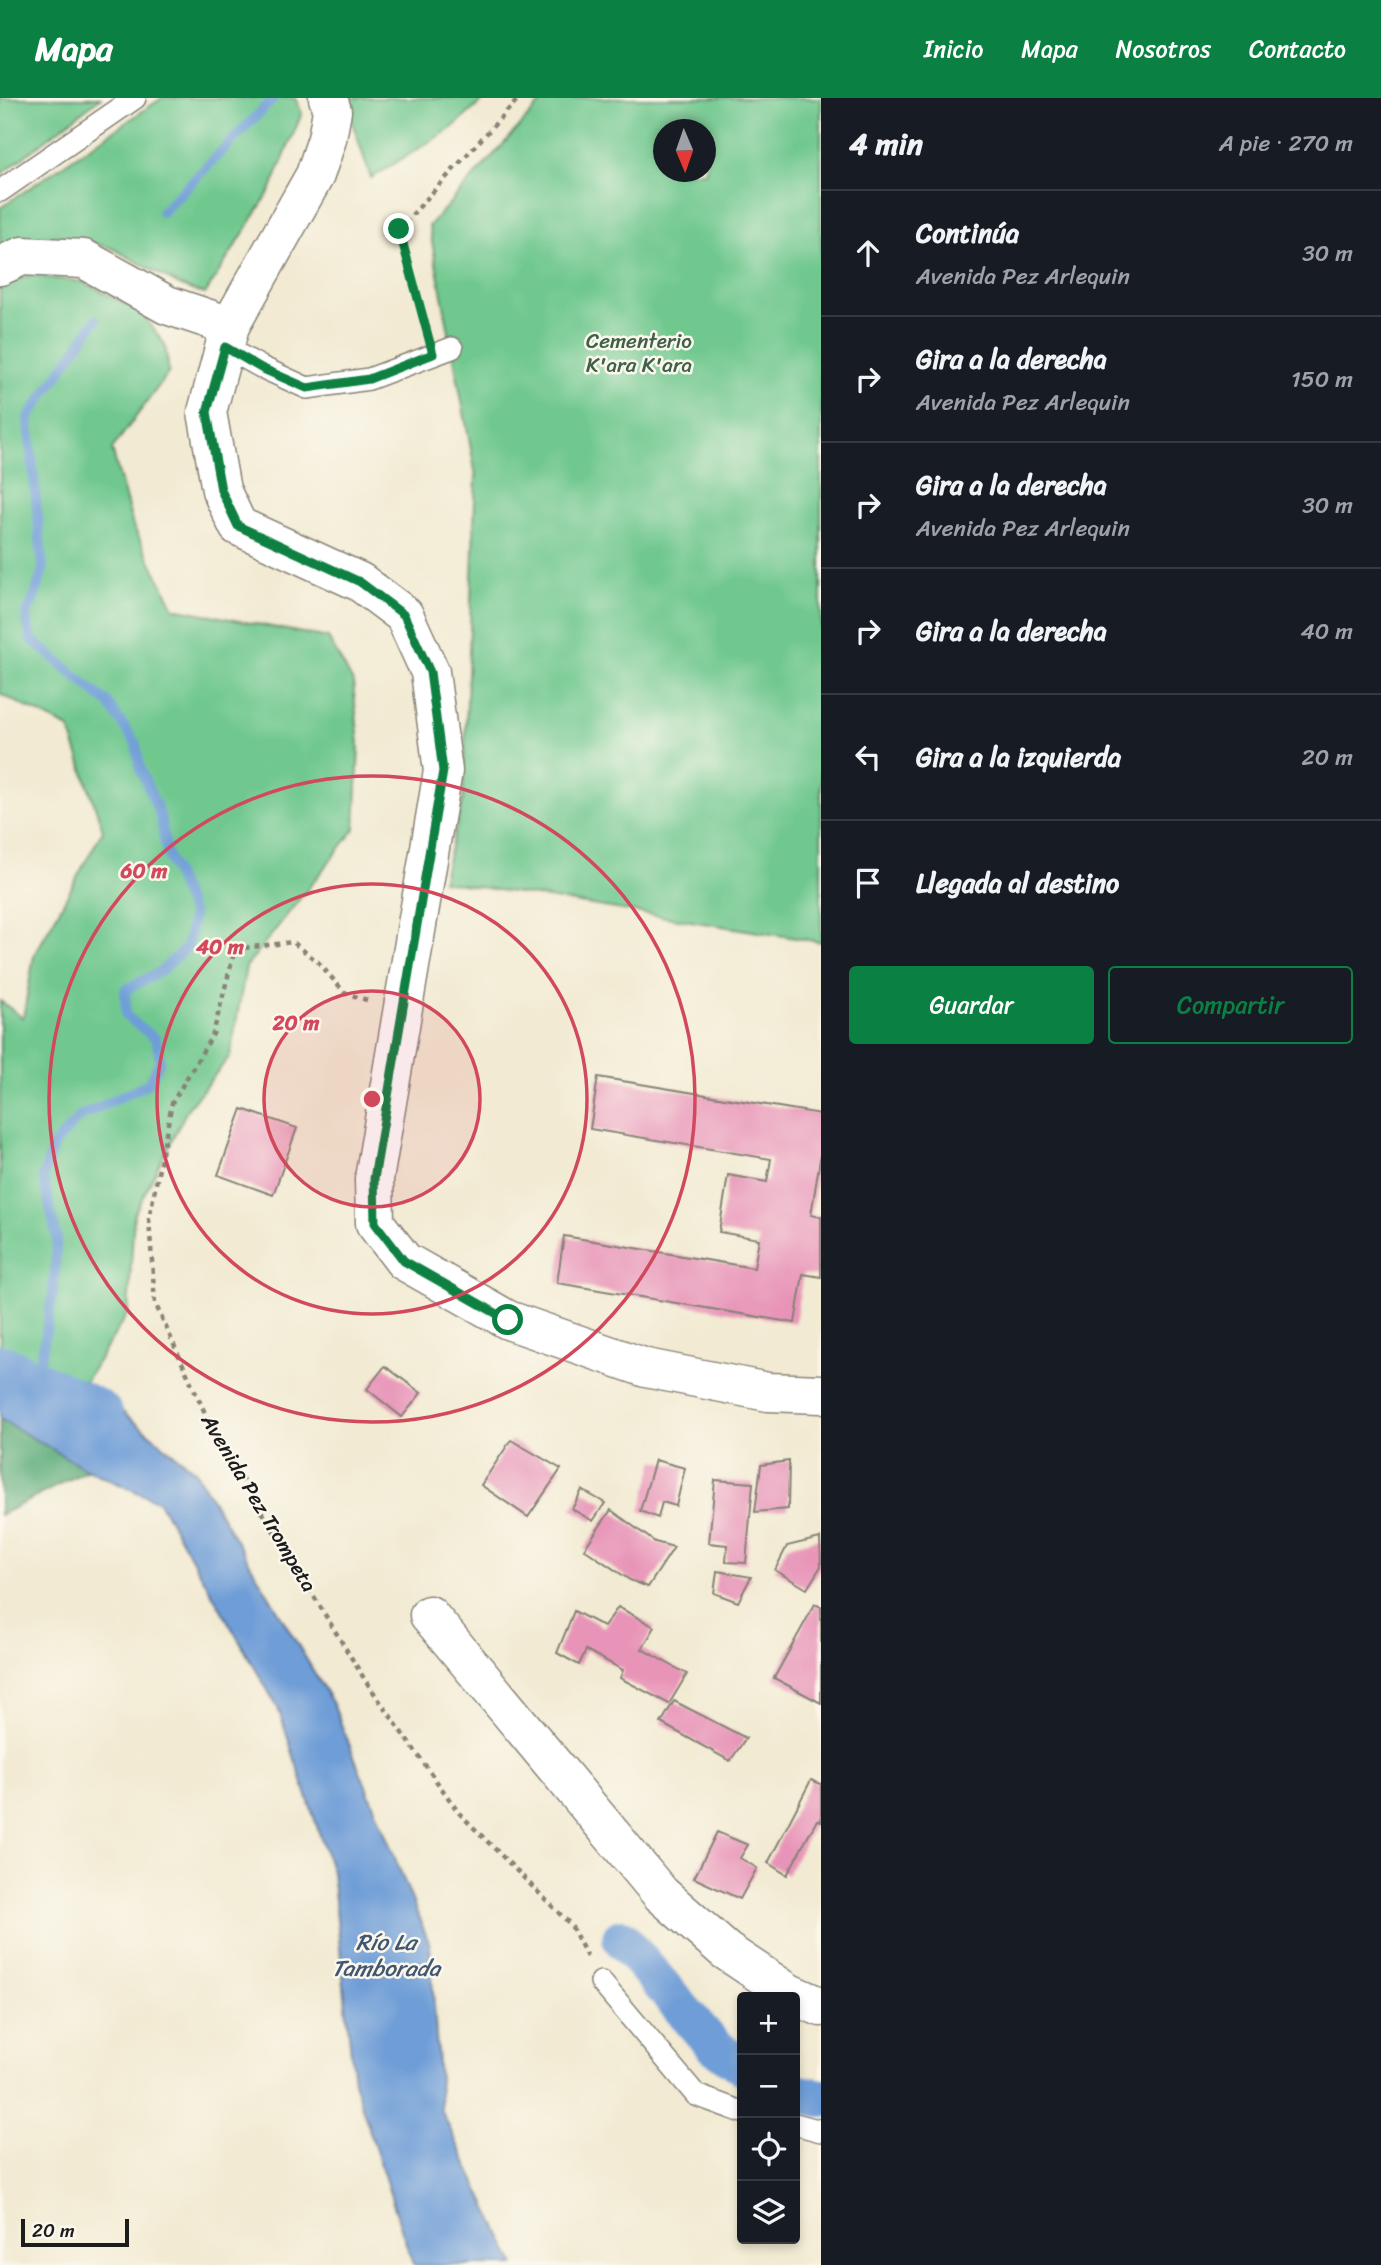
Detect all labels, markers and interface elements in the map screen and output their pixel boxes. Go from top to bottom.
text: Mapa [35,20,112,78]
text: Inicio [924,28,983,70]
text: Mapa [1021,28,1078,70]
text: Nosotros [1116,28,1211,70]
text: Contacto [1249,28,1346,70]
text: 4 min [849,117,923,171]
north arrow [653,119,716,182]
text: A pie · 270 m [1219,123,1353,164]
text: Continúa [916,210,1019,256]
route end [383,213,414,244]
text: 30 m [1302,233,1353,274]
icon: ahead [849,234,887,272]
text: Avenida Pez Arlequin [916,256,1130,297]
park label: Cementerio K'ara K'ara [586,322,693,384]
text: Gira a la derecha [916,336,1107,382]
text: 150 m [1291,359,1353,400]
icon: right [849,360,887,398]
text: Avenida Pez Arlequin [916,382,1130,423]
text: Gira a la derecha [916,462,1107,508]
text: 30 m [1302,485,1353,526]
icon: right [849,486,887,524]
text: Avenida Pez Arlequin [916,508,1130,549]
text: Gira a la derecha [916,608,1107,654]
text: 40 m [1300,611,1353,652]
icon: right [849,612,887,650]
text: Gira a la izquierda [916,734,1121,780]
text: 20 m [1302,737,1353,778]
icon: left [849,738,887,776]
text: 60 m [120,852,168,890]
text: Llegada al destino [916,860,1119,906]
icon: arrive [849,864,887,902]
text: 40 m [195,928,245,966]
button: Guardar [849,966,1094,1044]
button: Compartir [1108,966,1353,1044]
text: 20 m [272,1004,320,1042]
centre of rings [360,1087,384,1111]
route start [492,1304,523,1335]
street label: Avenida Pez Trompeta [190,1405,328,1600]
water label: Río La Tamborada [332,1922,443,1989]
map controls [737,1992,800,2244]
button: + [737,1992,800,2055]
button: − [737,2055,800,2118]
button: locate [737,2118,800,2181]
button: layers [737,2181,800,2244]
text: 20 m [32,2214,75,2247]
scale bar [21,2216,130,2248]

